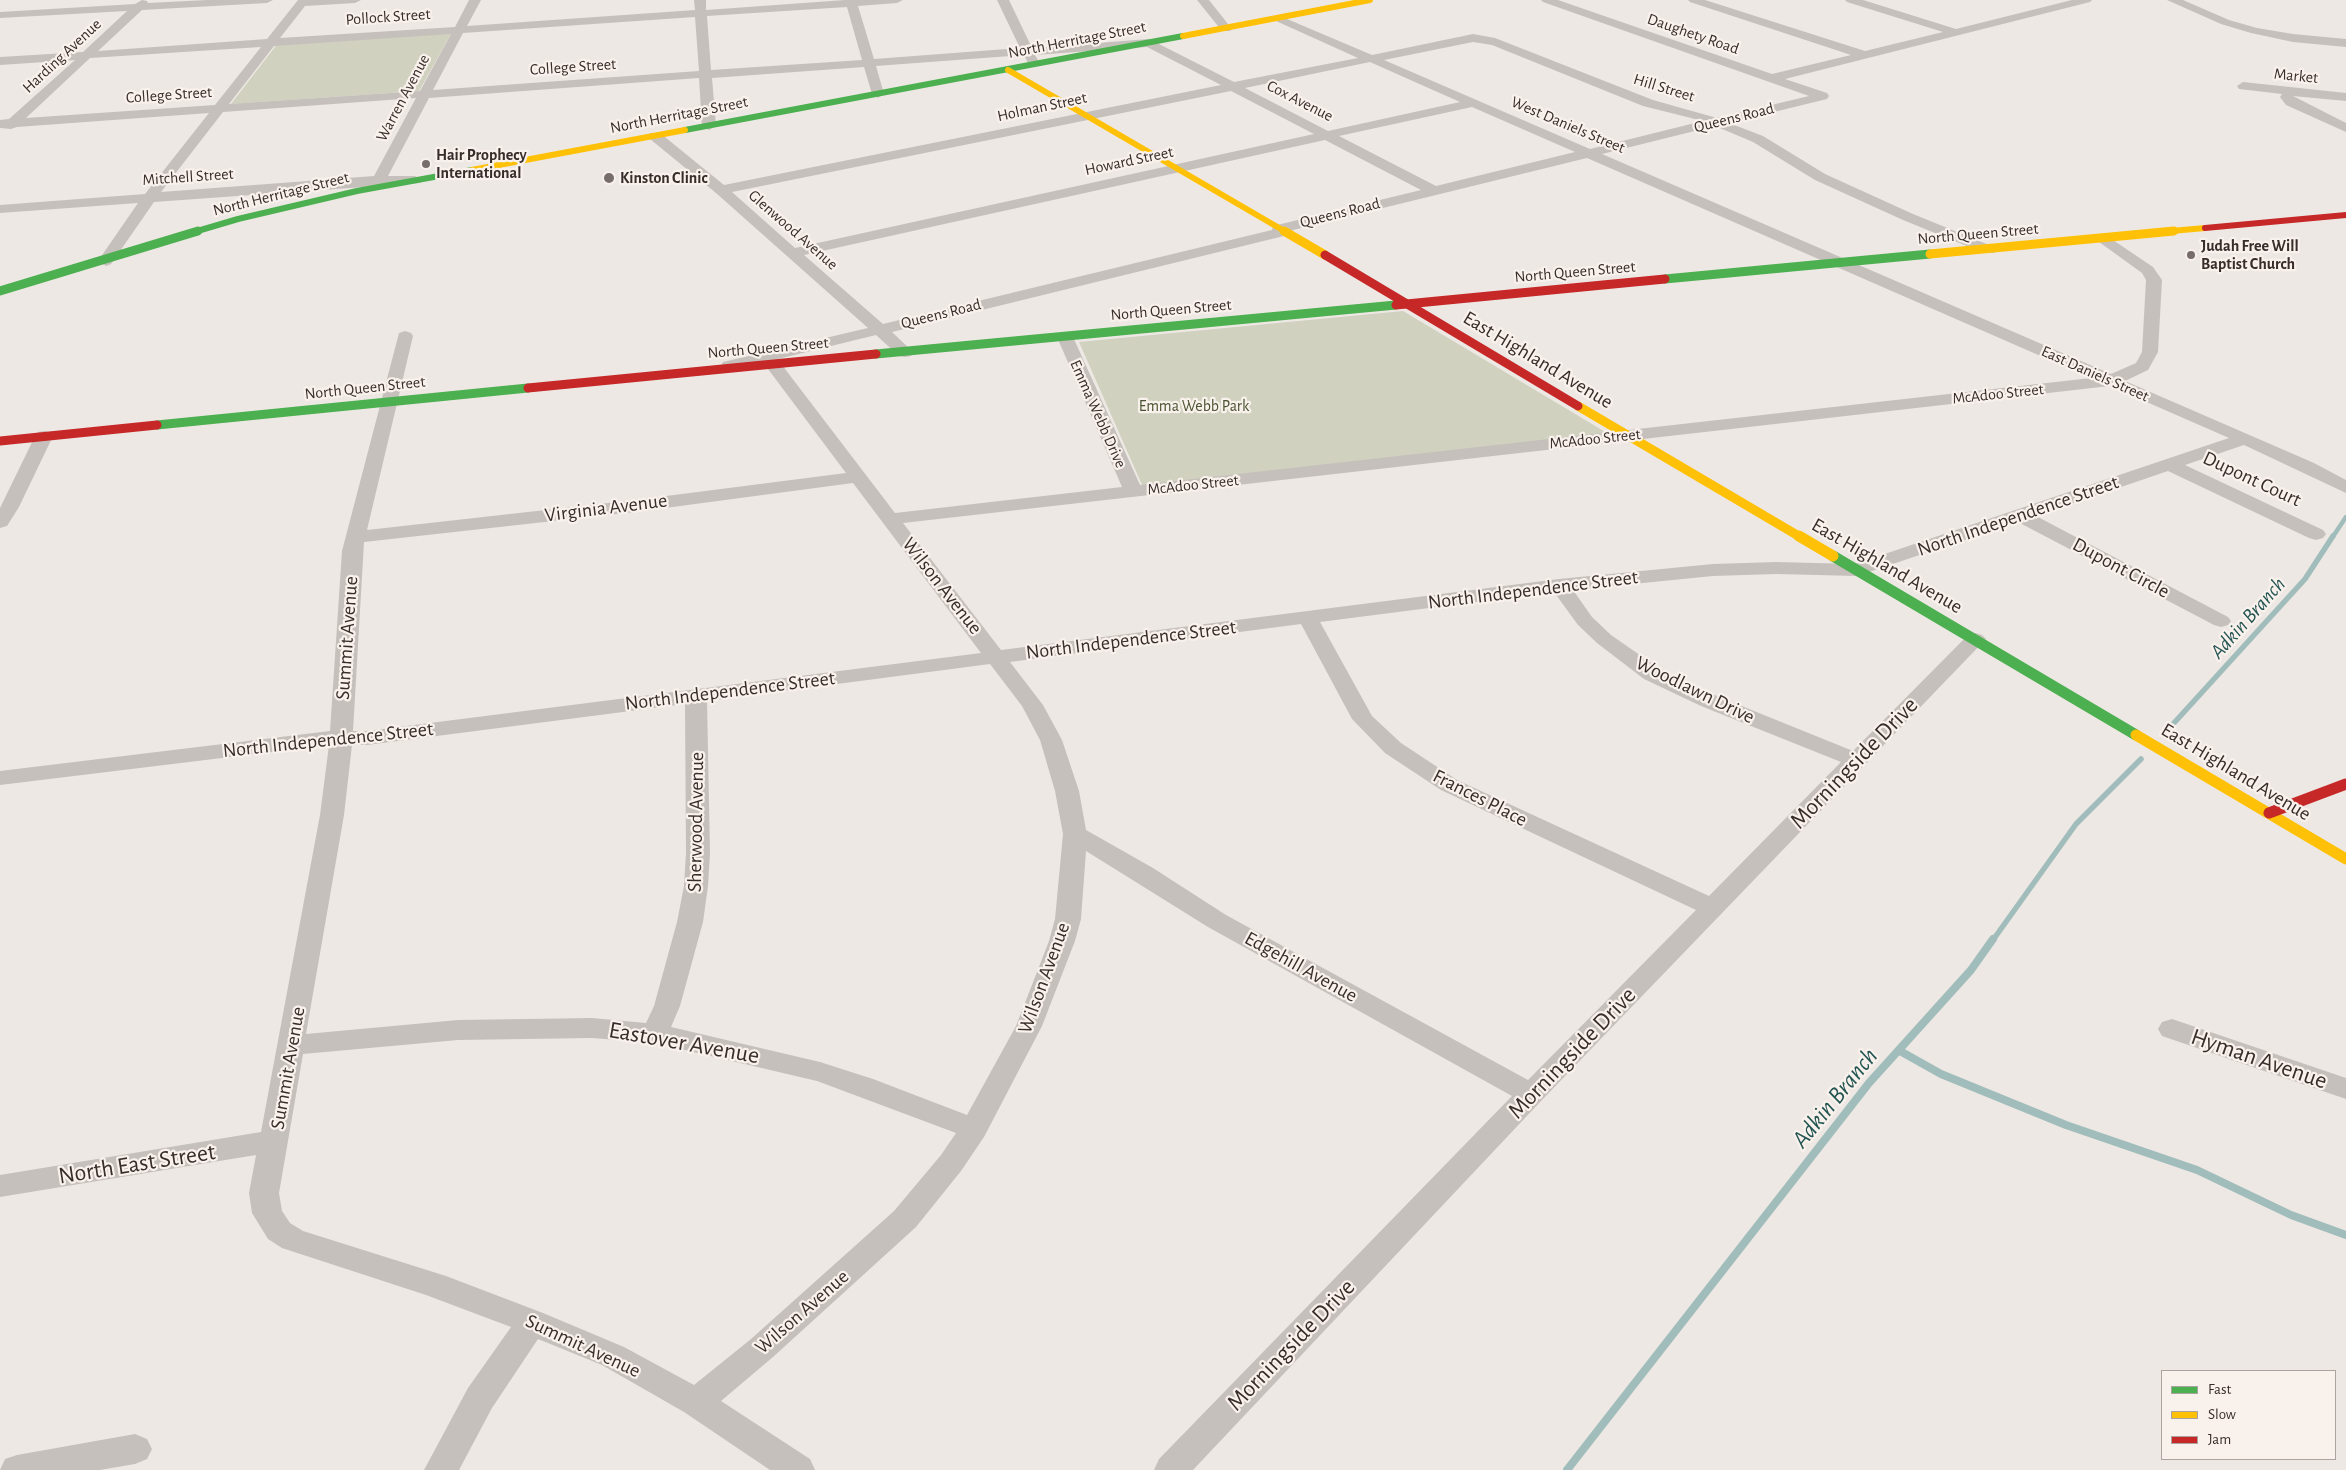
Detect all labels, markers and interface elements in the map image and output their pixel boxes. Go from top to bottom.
street label: Pollock Street [345,4,431,30]
street label: Daughety Road [1645,9,1741,59]
street label: Harding Avenue [19,15,105,97]
street label: North Herritage Street [1007,17,1147,63]
street label: Warren Avenue [372,51,434,145]
street label: College Street [529,54,617,80]
street label: Market [2273,64,2319,88]
street label: Hill Street [1631,70,1697,106]
street label: Cox Avenue [1264,76,1336,126]
street label: College Street [125,82,213,108]
street label: Holman Street [995,88,1089,126]
street label: North Herritage Street [609,92,749,138]
street label: West Daniels Street [1508,92,1628,158]
street label: Queens Road [1692,99,1776,137]
street label: Howard Street [1083,142,1175,180]
place label: Hair Prophecy International [436,145,527,183]
marker: Hair Prophecy International [420,158,432,170]
street label: Mitchell Street [142,164,234,190]
street label: North Herritage Street [211,168,351,220]
place label: Kinston Clinic [620,168,708,188]
marker: Kinston Clinic [602,171,616,185]
street label: Glenwood Avenue [744,186,842,274]
street label: Queens Road [1298,194,1382,232]
street label: North Queen Street [1917,219,2039,249]
place label: Judah Free Will Baptist Church [2201,236,2299,274]
marker: Judah Free Will Baptist Church [2185,249,2197,261]
street label: North Queen Street [1514,257,1636,287]
street label: Queens Road [899,295,983,333]
street label: North Queen Street [1110,295,1232,325]
street label: East Highland Avenue [1459,306,1617,414]
street label: North Queen Street [707,333,829,363]
street label: East Daniels Street [2038,342,2152,406]
street label: Emma Webb Drive [1066,357,1130,471]
street label: North Queen Street [304,372,426,404]
street label: McAdoo Street [1951,380,2045,408]
park label: Emma Webb Park [1139,396,1249,416]
street label: McAdoo Street [1548,425,1642,453]
street label: Dupont Court [2199,446,2305,512]
street label: North Independence Street [1914,470,2122,562]
street label: McAdoo Street [1146,471,1240,499]
street label: Virginia Avenue [543,489,669,527]
street label: East Highland Avenue [1807,513,1967,619]
street label: Dupont Circle [2068,532,2174,604]
street label: Wilson Avenue [897,533,987,639]
street label: North Independence Street [1427,565,1639,615]
water label: Adkin Branch [2205,572,2291,664]
street label: Summit Avenue [331,575,363,701]
street label: North Independence Street [1025,615,1237,665]
street label: Woodlawn Drive [1631,651,1759,729]
street label: North Independence Street [624,666,836,716]
street label: Morningside Drive [1784,691,1924,835]
street label: North Independence Street [222,717,434,763]
street label: East Highland Avenue [2157,718,2315,826]
street label: Sherwood Avenue [683,752,709,892]
street label: Frances Place [1429,764,1531,832]
street label: Wilson Avenue [1013,919,1075,1037]
street label: Edgehill Avenue [1240,926,1362,1008]
street label: Morningside Drive [1502,981,1642,1125]
street label: Summit Avenue [265,1005,311,1131]
street label: Eastover Avenue [606,1016,762,1070]
street label: Hyman Avenue [2187,1022,2331,1096]
water label: Adkin Branch [1786,1042,1884,1154]
street label: North East Street [56,1137,218,1191]
street label: Wilson Avenue [750,1265,854,1359]
street label: Morningside Drive [1221,1273,1361,1417]
street label: Summit Avenue [522,1309,644,1383]
legend [2161,1370,2336,1460]
text: Fast [2208,1382,2231,1397]
text: Slow [2208,1407,2236,1422]
text: Jam [2208,1432,2231,1447]

